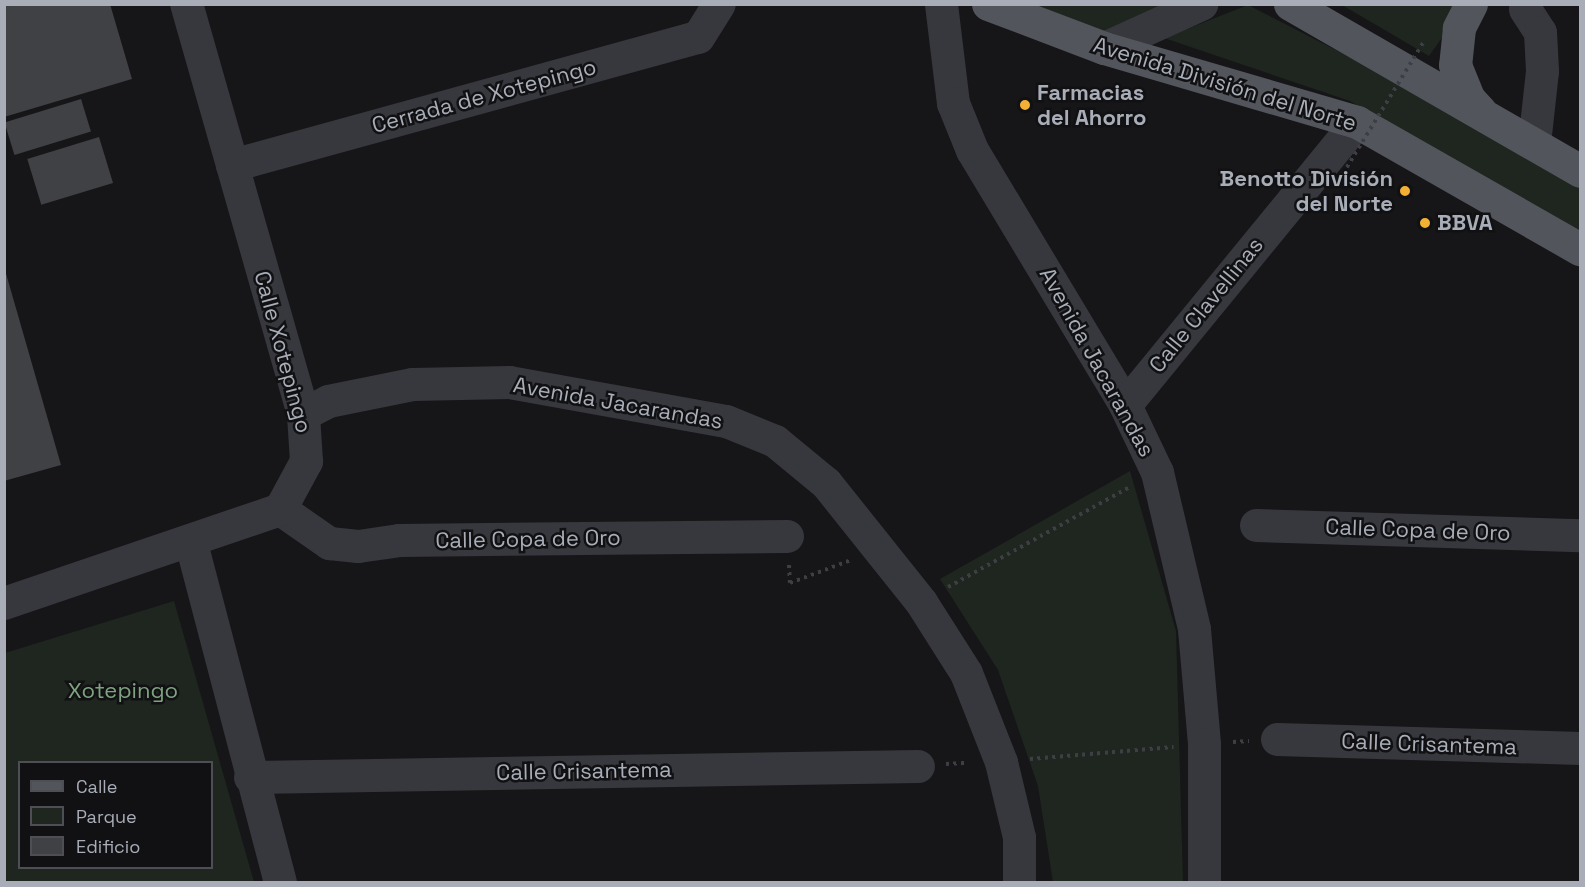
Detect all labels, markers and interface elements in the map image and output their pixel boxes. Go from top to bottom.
street label: Avenida División del Norte [1090,31,1360,137]
street label: Cerrada de Xotepingo [369,53,599,139]
place label: Farmacias del Ahorro [1037,79,1147,130]
marker: Farmacias del Ahorro [1018,98,1032,112]
place label: Benotto División del Norte [1220,165,1393,216]
marker: Benotto División del Norte [1398,184,1412,198]
place label: BBVA [1437,210,1493,236]
marker: BBVA [1418,216,1432,230]
street label: Calle Clavellinas [1143,232,1269,378]
street label: Avenida Jacarandas [1034,263,1160,461]
street label: Calle Xotepingo [249,268,317,436]
street label: Avenida Jacarandas [511,372,725,434]
street label: Calle Copa de Oro [1325,514,1511,546]
street label: Calle Copa de Oro [435,524,621,554]
park label: Xotepingo [68,678,178,704]
street label: Calle Crisantema [1341,728,1517,760]
street label: Calle Crisantema [496,756,672,786]
legend [18,761,213,869]
text: Calle [76,775,117,798]
text: Parque [76,805,137,828]
text: Edificio [76,835,140,858]

